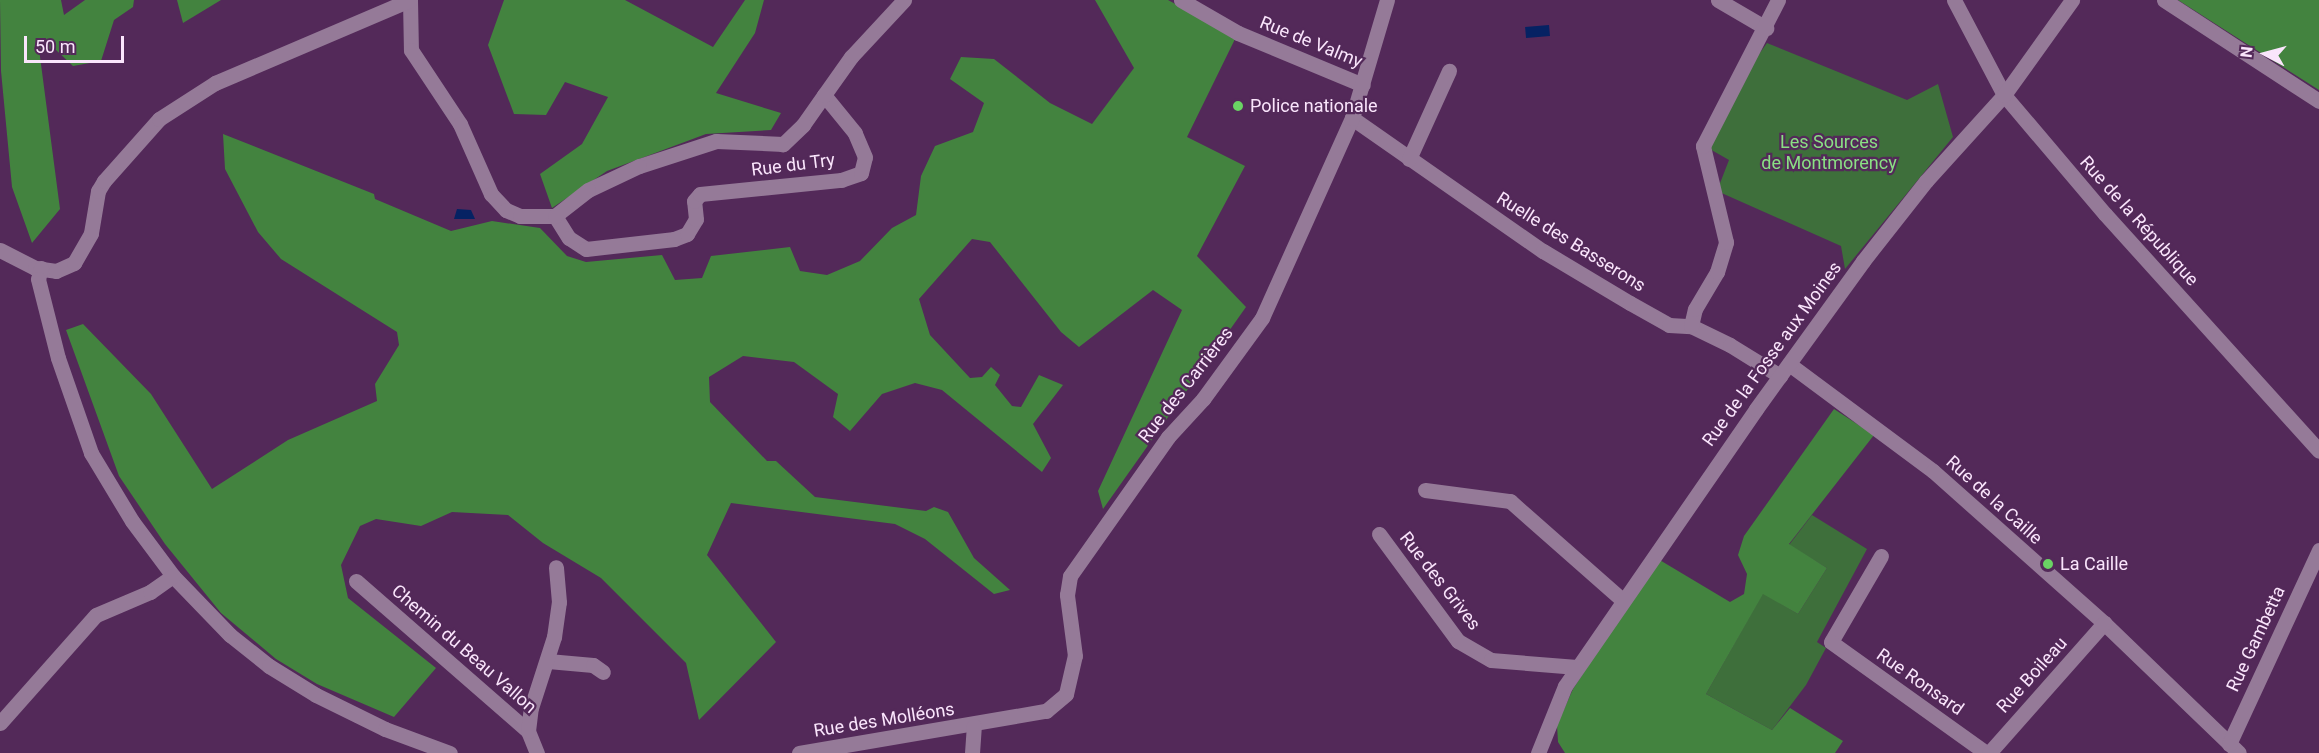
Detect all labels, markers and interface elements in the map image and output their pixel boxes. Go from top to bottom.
street label: Rue de Valmy [1257,12,1365,72]
scale bar [27,24,128,62]
north arrow [2235,24,2295,84]
text: 50 m [35,36,75,57]
text: N [2237,45,2257,59]
place label: Police nationale [1250,95,1378,117]
marker: Police nationale [1231,99,1245,113]
park label: Les Sources de Montmorency [1761,132,1897,174]
street label: Rue du Try [750,149,836,181]
street label: Rue de la République [2075,152,2203,290]
street label: Ruelle des Basserons [1493,187,1649,297]
street label: Rue de la Fosse aux Moines [1698,258,1846,450]
street label: Rue des Carrières [1134,323,1238,447]
street label: Rue de la Caille [1941,451,2047,549]
street label: Rue des Grives [1395,528,1485,634]
place label: La Caille [2060,553,2128,575]
marker: La Caille [2041,557,2055,571]
street label: Chemin du Beau Vallon [387,580,541,718]
street label: Rue Gambetta [2222,583,2290,695]
street label: Rue Boileau [1992,633,2072,717]
street label: Rue Ronsard [1872,644,1968,720]
street label: Rue des Molléons [812,698,956,742]

